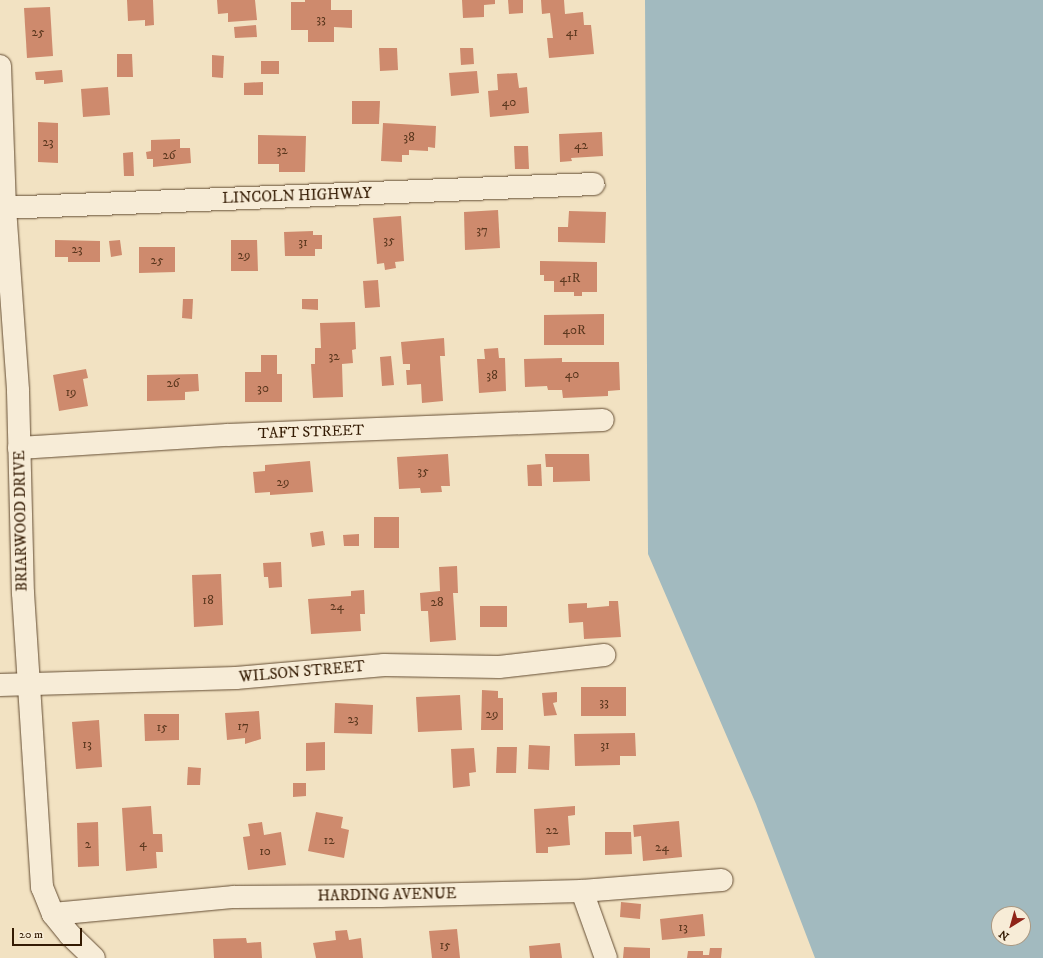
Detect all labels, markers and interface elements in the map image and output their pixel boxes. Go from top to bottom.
house number: 33 [316,11,326,27]
house number: 25 [32,24,44,40]
house number: 41 [566,24,578,40]
house number: 40 [502,94,516,110]
house number: 38 [403,129,415,145]
house number: 23 [42,134,54,150]
house number: 42 [574,137,588,153]
house number: 32 [276,142,288,158]
house number: 26 [162,147,176,163]
street label: LINCOLN HIGHWAY [222,184,372,208]
house number: 37 [476,222,488,238]
house number: 35 [383,232,395,248]
house number: 31 [298,234,308,250]
house number: 23 [71,241,83,257]
house number: 29 [238,247,250,263]
house number: 25 [151,252,163,268]
house number: 41R [560,270,580,286]
house number: 40R [562,322,586,338]
house number: 32 [328,348,340,364]
house number: 40 [565,366,579,382]
house number: 38 [486,367,498,383]
house number: 26 [166,375,180,391]
house number: 30 [257,380,269,396]
house number: 19 [65,384,77,400]
street label: TAFT STREET [258,421,364,443]
street label: BRIARWOOD DRIVE [11,450,31,592]
house number: 35 [417,463,429,479]
house number: 29 [277,474,289,490]
house number: 18 [202,592,214,608]
house number: 28 [431,594,443,610]
house number: 24 [330,598,344,614]
street label: WILSON STREET [238,658,366,686]
house number: 33 [599,694,609,710]
house number: 29 [486,706,498,722]
house number: 23 [347,711,359,727]
house number: 17 [237,718,249,734]
house number: 15 [156,719,168,735]
house number: 13 [82,736,92,752]
house number: 31 [600,737,610,753]
house number: 22 [546,822,558,838]
house number: 12 [323,832,335,848]
house number: 4 [139,835,147,851]
house number: 2 [85,836,91,852]
house number: 24 [655,839,669,855]
house number: 10 [259,843,271,859]
street label: HARDING AVENUE [317,885,457,905]
north arrow [991,906,1031,946]
house number: 13 [678,919,688,935]
scale bar [14,920,84,946]
text: N [997,926,1012,943]
text: 20 m [19,927,43,942]
house number: 15 [439,937,451,953]

